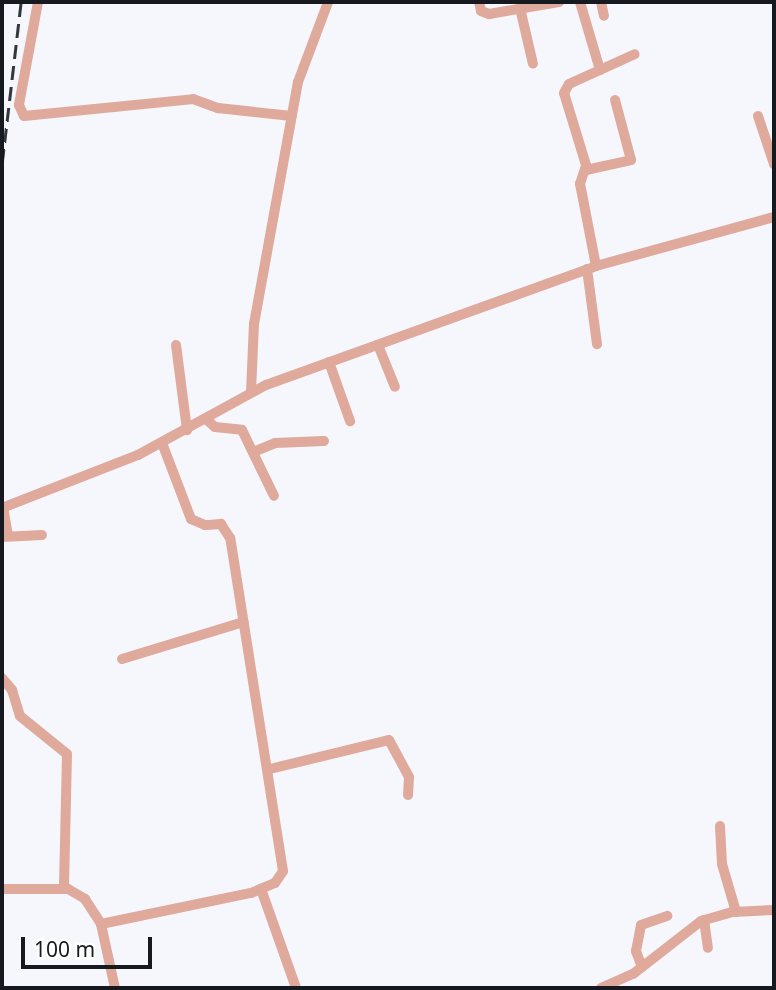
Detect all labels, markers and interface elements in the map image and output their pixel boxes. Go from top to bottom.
scale bar [24,923,156,967]
text: 100 m [34,935,95,963]

